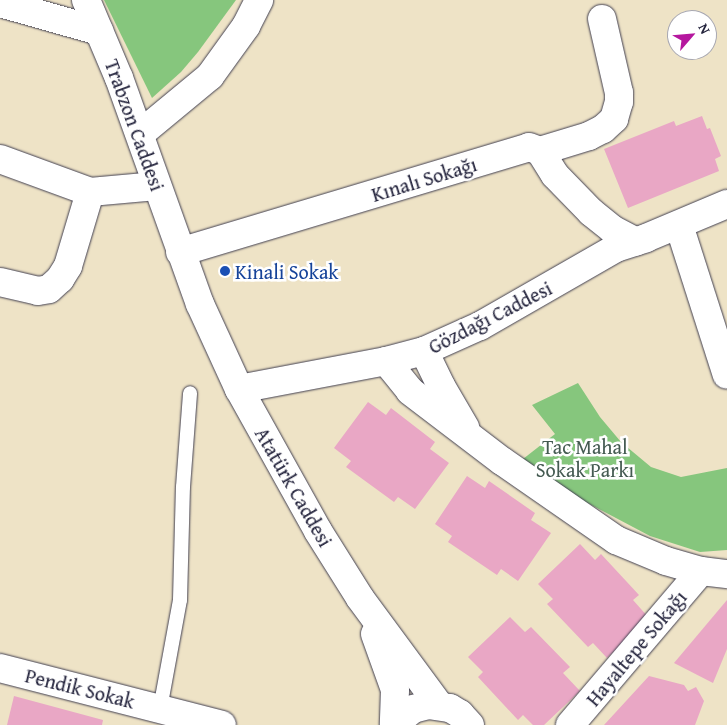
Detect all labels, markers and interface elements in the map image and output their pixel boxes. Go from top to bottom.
north arrow [667,10,717,60]
text: N [693,20,716,37]
street label: Trabzon Caddesi [100,56,170,194]
street label: Kınalı Sokağı [368,152,480,206]
place label: Kinali Sokak [235,259,339,283]
marker: Kinali Sokak [219,265,231,277]
street label: Gözdağı Caddesi [424,276,556,358]
street label: Atatürk Caddesi [250,423,338,551]
park label: Tac Mahal Sokak Parkı [536,434,634,481]
street label: Hayaltepe Sokağı [581,585,691,711]
street label: Pendik Sokak [23,663,137,713]

